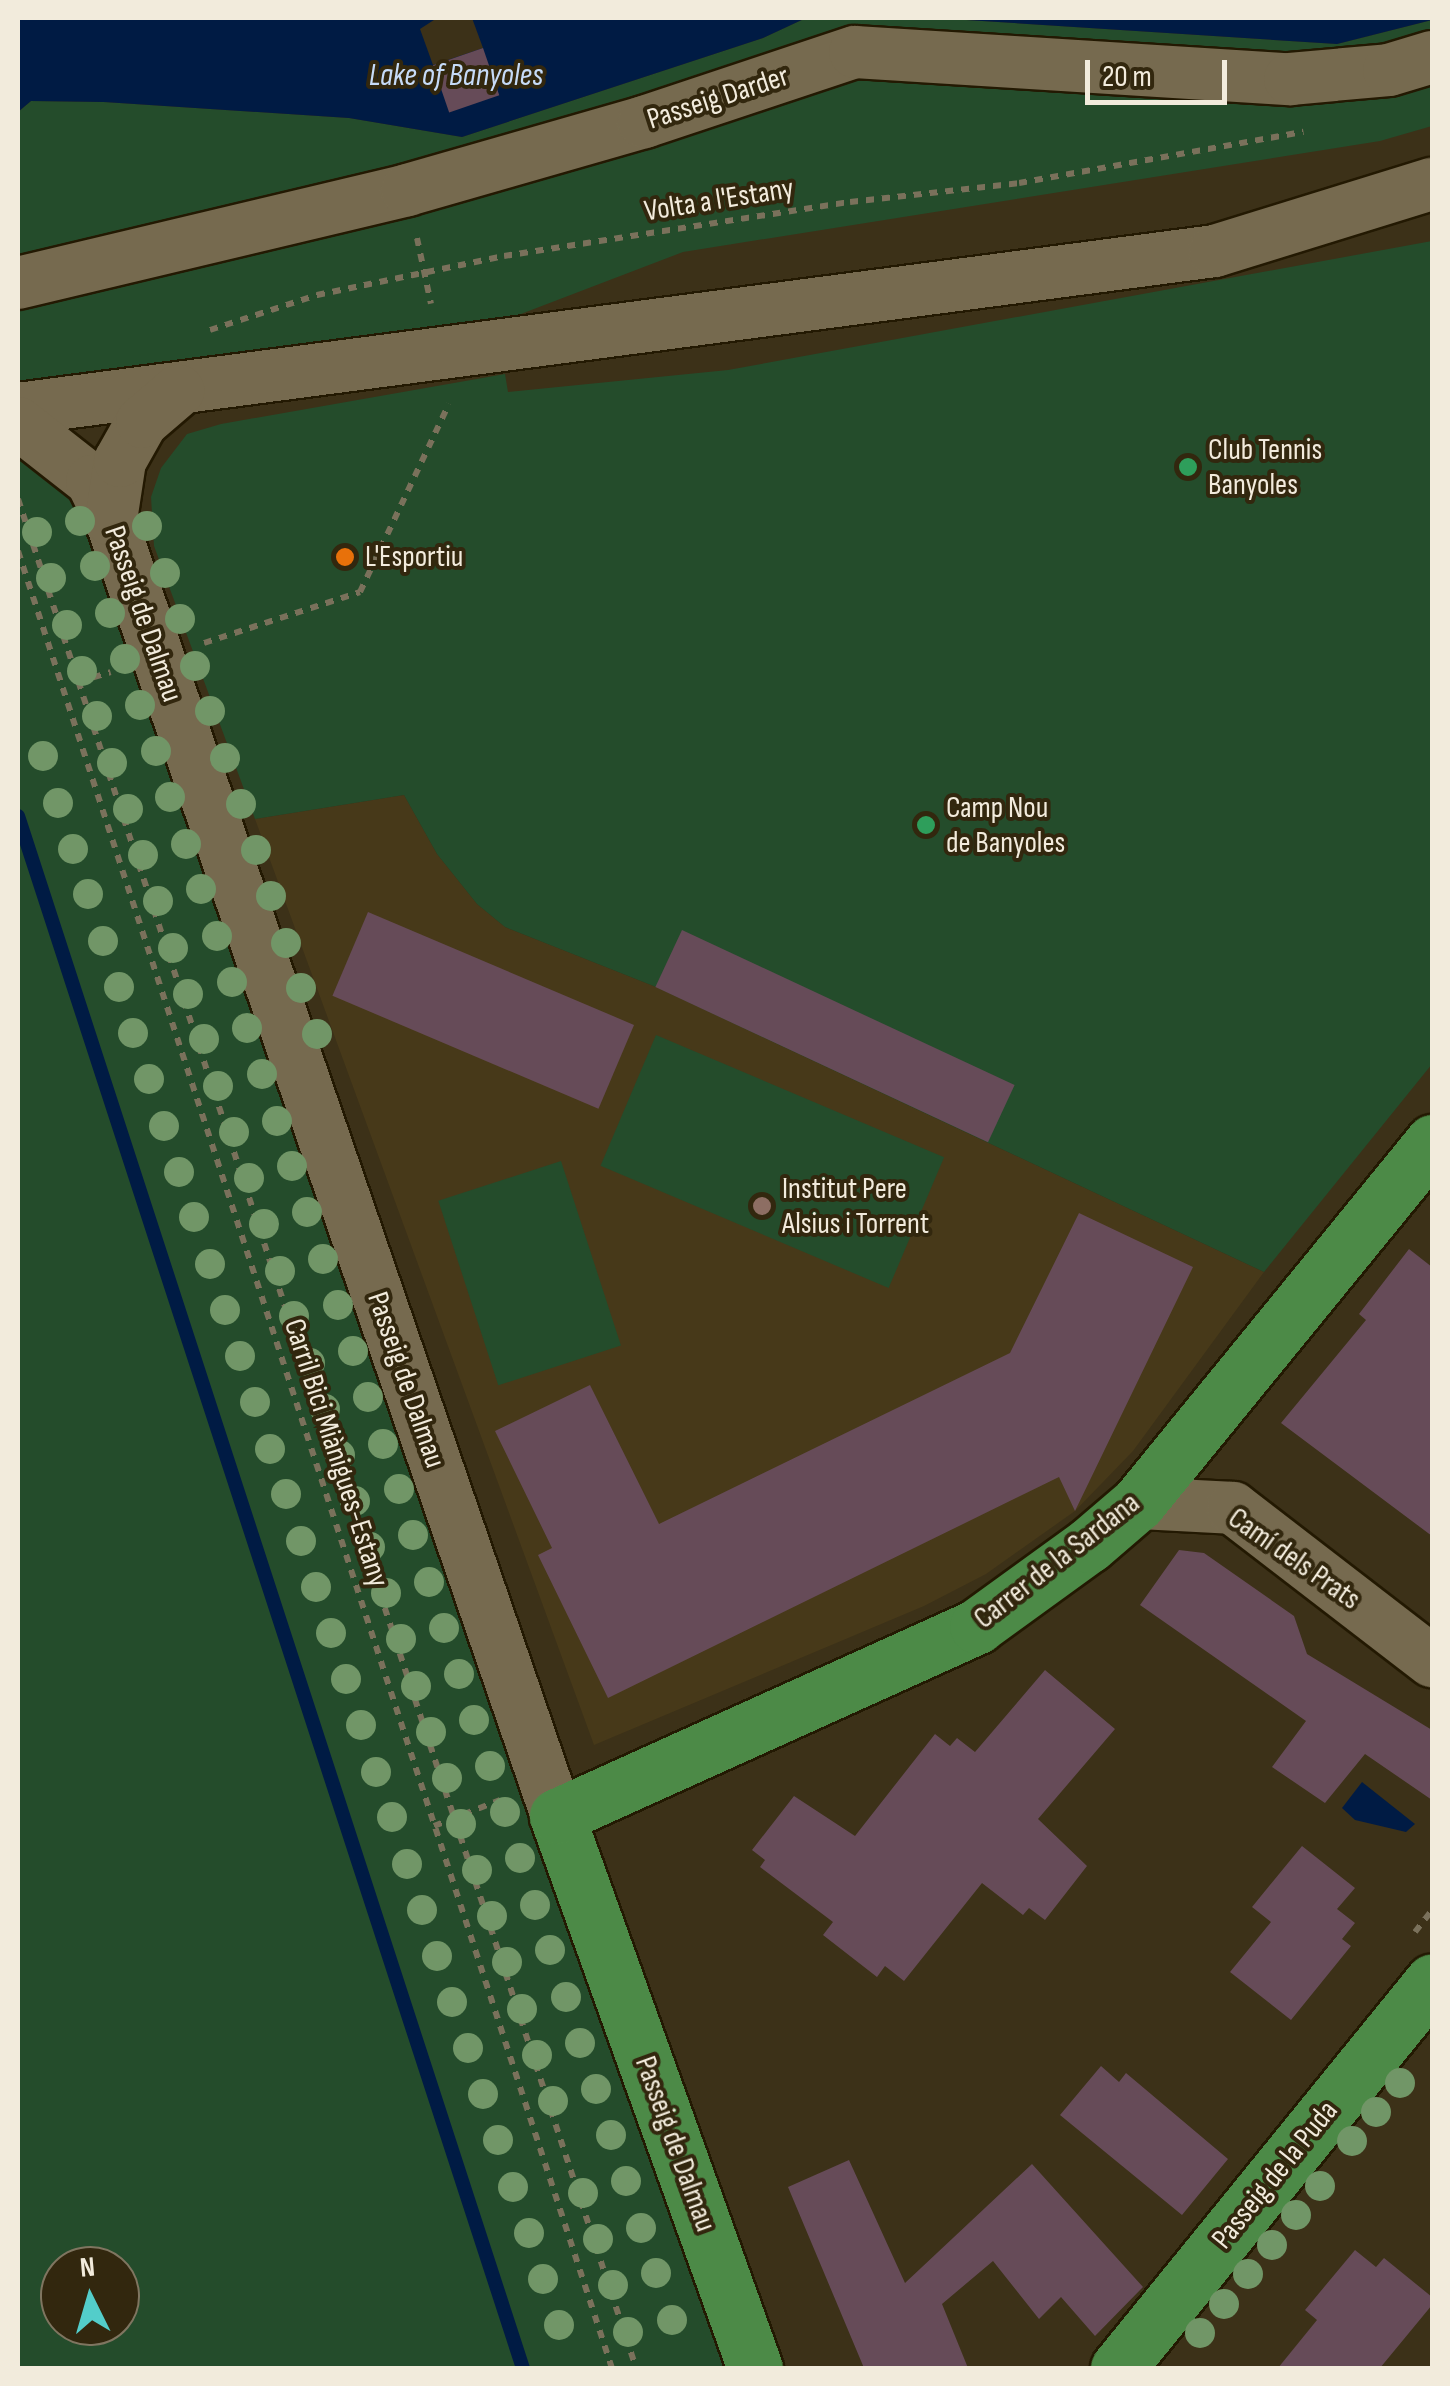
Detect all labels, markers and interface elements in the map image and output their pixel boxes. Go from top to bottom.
scale bar [1090,40,1232,102]
water label: Lake of Banyoles [369,57,543,95]
street label: Passeig Darder [643,58,793,138]
text: 20 m [1102,59,1152,95]
street label: Volta a l'Estany [642,170,796,230]
place label: Club Tennis Banyoles [1208,432,1322,502]
marker: Club Tennis Banyoles [1177,456,1199,478]
street label: Passeig de Dalmau [96,521,190,707]
place label: L'Esportiu [365,539,463,575]
marker: L'Esportiu [334,546,356,568]
place label: Camp Nou de Banyoles [946,790,1065,860]
marker: Camp Nou de Banyoles [915,814,937,836]
place label: Institut Pere Alsius i Torrent [782,1171,929,1242]
marker: Institut Pere Alsius i Torrent [751,1195,773,1217]
street label: Passeig de Dalmau [359,1287,453,1473]
street label: Carril Bici Miànigues-Estany [276,1314,396,1592]
street label: Carrer de la Sardana [967,1485,1147,1637]
street label: Camí dels Prats [1221,1500,1367,1618]
street label: Passeig de Dalmau [627,2051,723,2237]
street label: Passeig de la Puda [1204,2094,1346,2256]
north arrow [40,2246,140,2346]
text: N [79,2251,96,2285]

